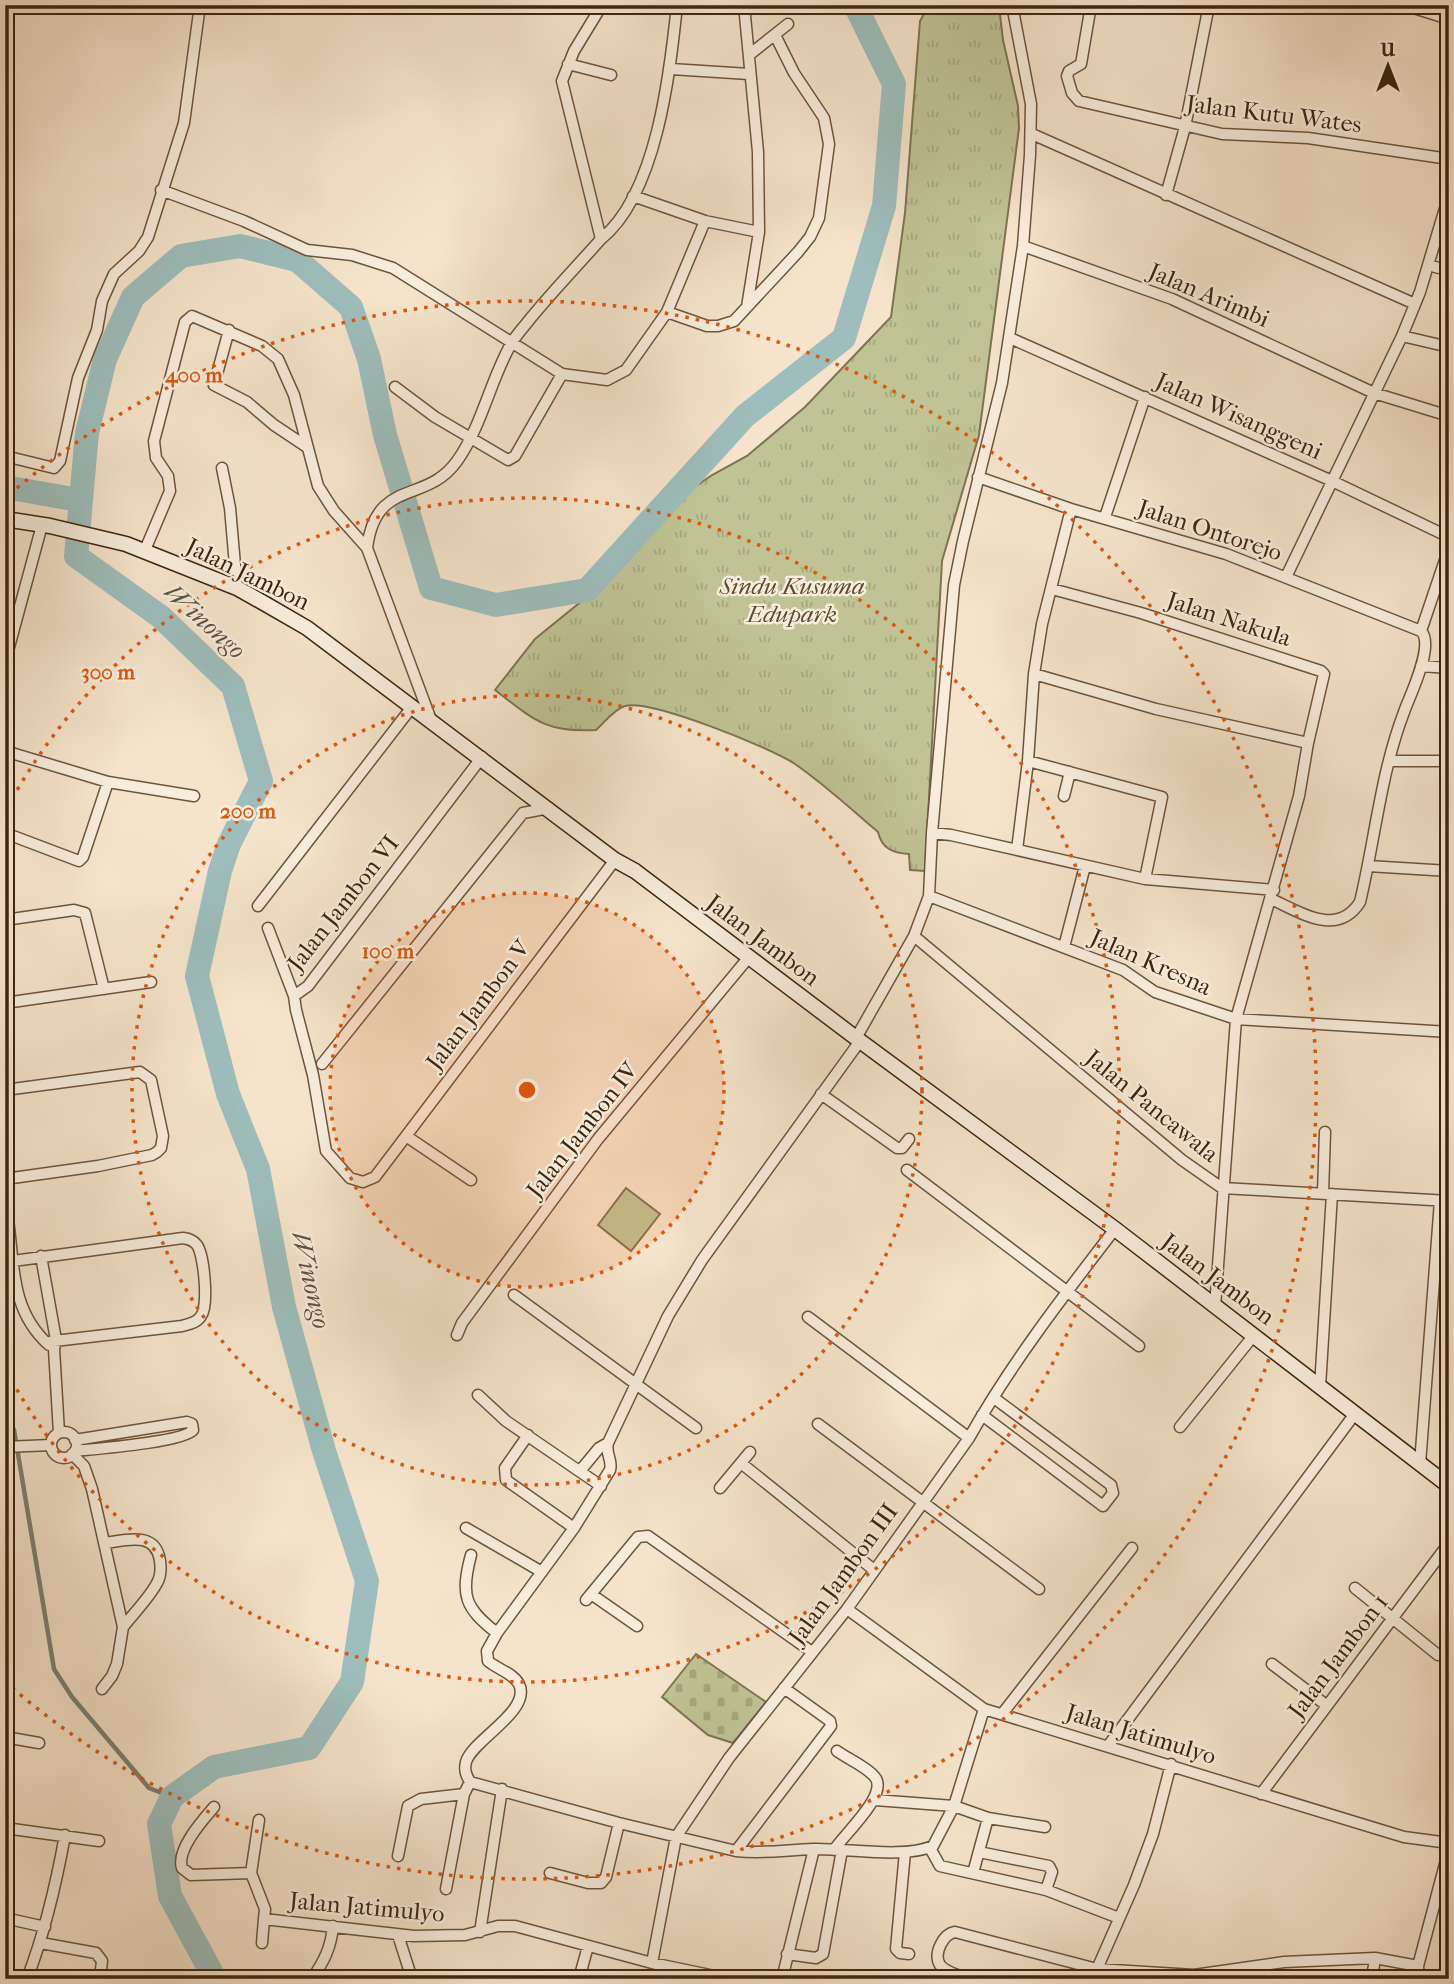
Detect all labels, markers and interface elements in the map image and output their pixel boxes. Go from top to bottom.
north arrow [1352,32,1422,102]
text: U [1380,39,1396,61]
street label: Jalan Kutu Wates [1183,89,1363,139]
street label: Jalan Arimbi [1142,256,1274,333]
text: 400 m [164,363,223,388]
street label: Jalan Wisanggeni [1150,366,1327,465]
street label: Jalan Ontorejo [1132,493,1286,566]
street label: Jalan Jambon [180,531,315,616]
park label: Sindu Kusuma Edupark [718,572,865,628]
water label: Winongo [158,576,252,666]
street label: Jalan Nakula [1161,585,1295,653]
text: 300 m [81,660,135,684]
text: 200 m [220,799,277,823]
street label: Jalan Jambon VI [280,830,405,978]
street label: Jalan Jambon [699,887,825,992]
street label: Jalan Kresna [1084,922,1217,1002]
street label: Jalan Jambon V [419,934,537,1077]
text: 100 m [362,939,415,963]
street label: Jalan Pancawala [1078,1042,1225,1169]
street label: Jalan Jambon IV [519,1055,645,1205]
centre of rings [515,1078,539,1102]
street label: Jalan Jambon [1154,1226,1280,1331]
water label: Winongo [285,1228,337,1332]
street label: Jalan Jambon III [781,1498,904,1652]
street label: Jalan Jambon 1 [1281,1588,1394,1725]
street label: Jalan Jatimulyo [1061,1697,1220,1770]
street label: Jalan Jatimulyo [286,1886,446,1928]

